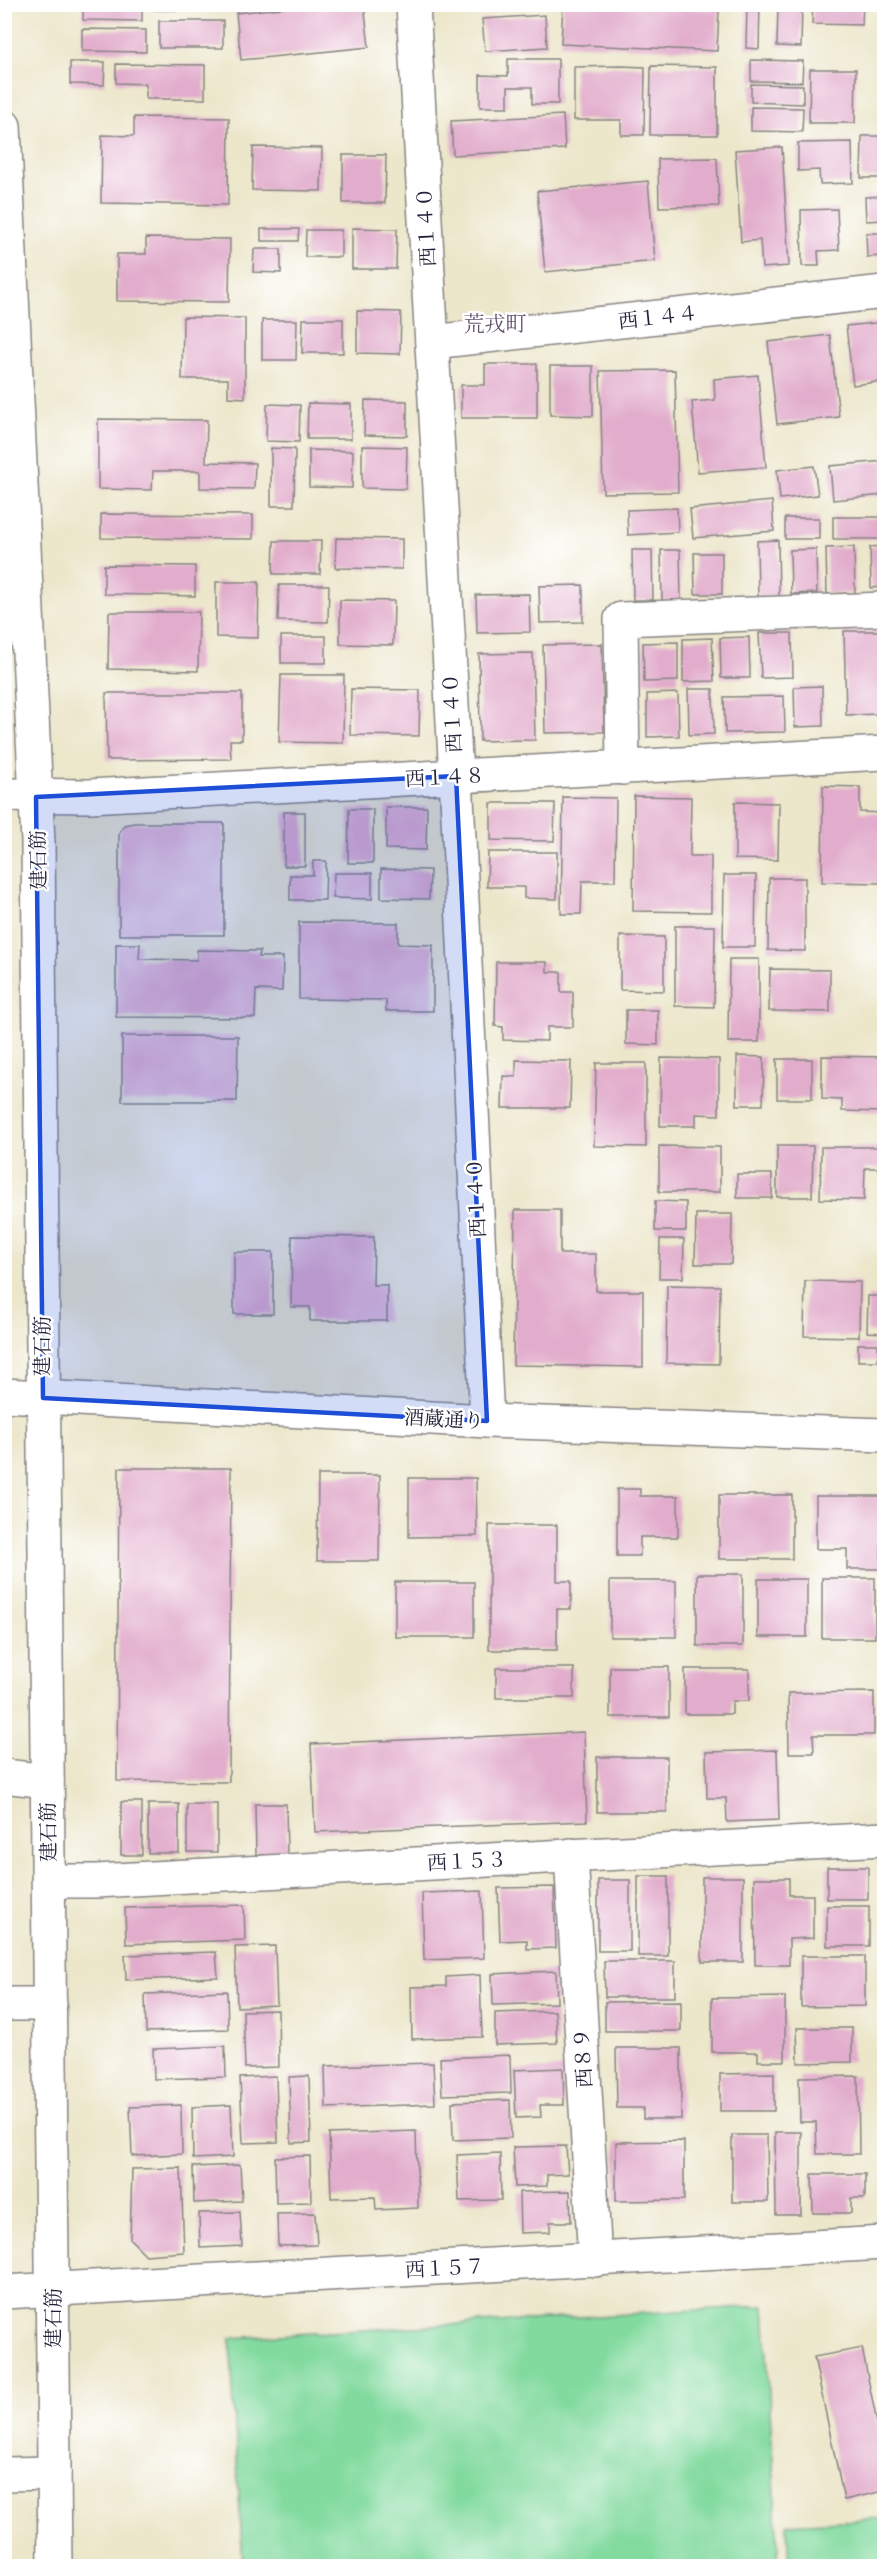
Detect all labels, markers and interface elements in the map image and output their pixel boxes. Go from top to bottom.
street label: 西１４０ [411,186,441,268]
street label: 西１４４ [617,300,699,334]
district label: 荒戎町 [464,310,527,337]
street label: 西１４０ [437,672,467,754]
street label: 西１４８ [404,762,486,792]
street label: 建石筋 [24,830,52,890]
street label: 西１４０ [461,1157,491,1239]
street label: 建石筋 [29,1316,55,1376]
street label: 酒蔵通り [403,1404,485,1434]
street label: 建石筋 [34,1802,62,1862]
street label: 西１５３ [426,1846,508,1876]
street label: 西８９ [568,2027,598,2089]
street label: 西１５７ [404,2253,486,2283]
street label: 建石筋 [40,2288,66,2348]

